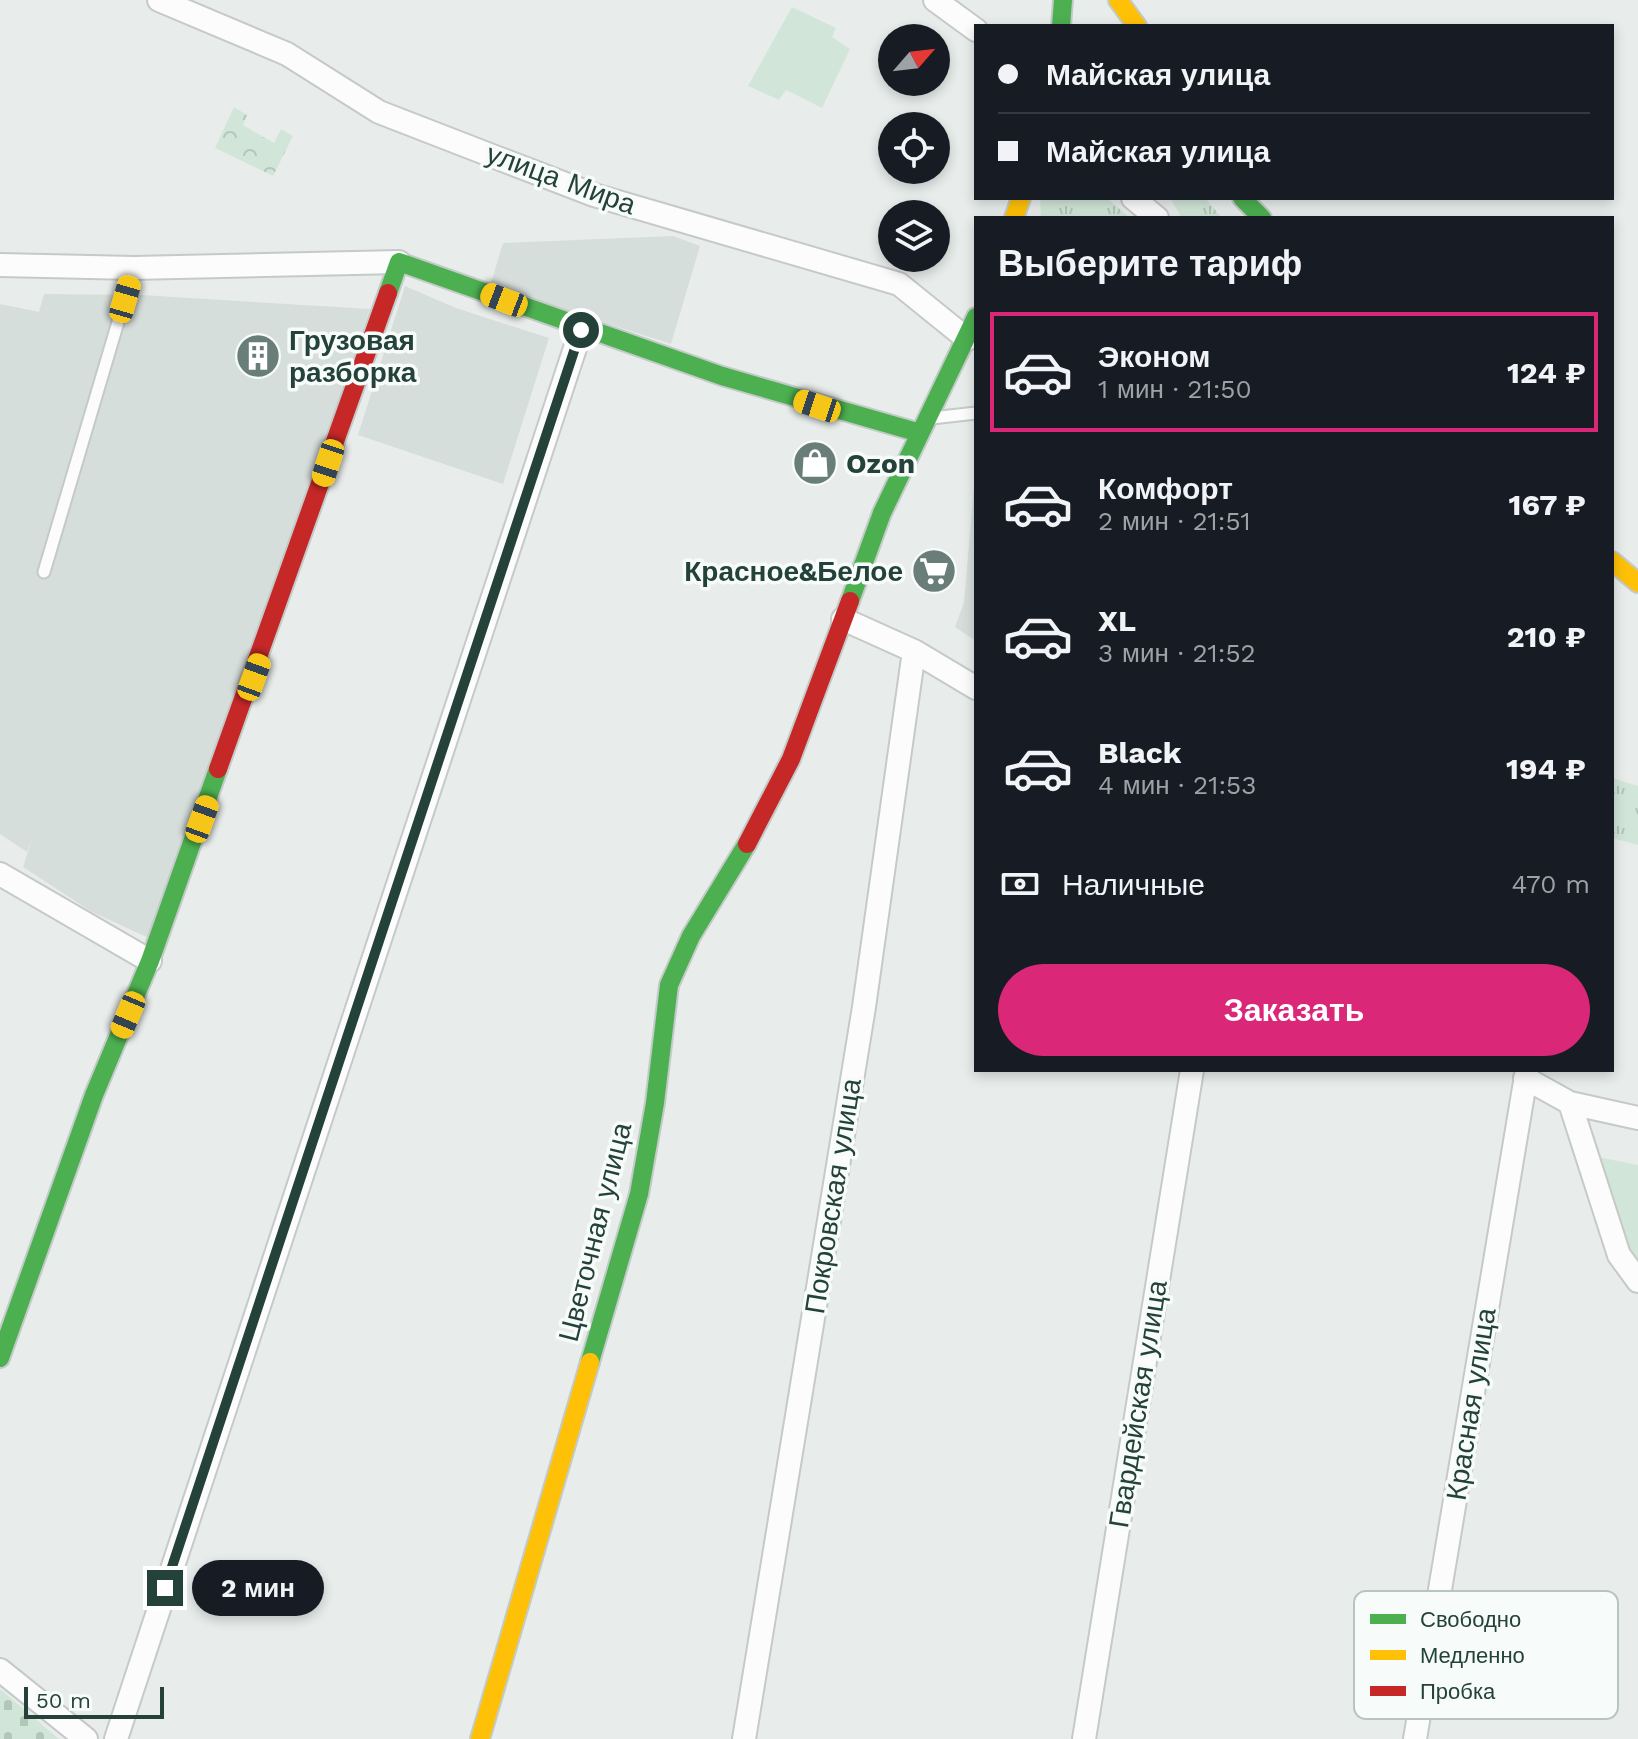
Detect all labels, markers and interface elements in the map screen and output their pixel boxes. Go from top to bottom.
north arrow [878,24,950,96]
map controls [878,24,950,272]
text: Майская улица [1046,57,1270,92]
button: locate [878,112,950,184]
text: Майская улица [1046,134,1270,169]
street label: улица Мира [482,137,641,221]
button: layers [878,200,950,272]
text: Выберите тариф [998,243,1302,285]
car [107,273,143,325]
car [477,280,531,320]
route start [563,312,599,348]
place label: Грузовая разборка [289,324,417,389]
building icon: Грузовая разборка [234,332,282,380]
icon: car [1002,336,1074,408]
text: Эконом [1098,339,1211,374]
text: 124 ₽ [1507,355,1586,390]
text: 1 мин · 21:50 [1098,374,1252,404]
car [790,387,844,425]
car [309,436,347,490]
shop icon: Ozon [791,439,839,487]
place label: Ozon [846,447,915,480]
icon: car [1002,468,1074,540]
text: Комфорт [1098,471,1233,506]
text: 167 ₽ [1509,487,1586,522]
text: 2 мин · 21:51 [1098,506,1251,536]
supermarket icon: Красное&Белое [910,547,958,595]
place label: Красное&Белое [684,555,903,588]
icon: car [1002,600,1074,672]
text: XL [1098,603,1136,638]
text: 210 ₽ [1507,619,1586,654]
text: 3 мин · 21:52 [1098,638,1256,668]
car [235,650,273,704]
icon: car [1002,732,1074,804]
text: Black [1098,735,1182,770]
text: 194 ₽ [1506,751,1586,786]
text: 4 мин · 21:53 [1098,770,1256,800]
car [183,792,221,846]
icon: cash [998,862,1042,906]
text: Наличные [1062,867,1205,902]
text: 470 m [1512,869,1590,899]
button: Заказать [998,964,1590,1056]
car [108,988,148,1042]
street label: Покровская улица [798,1076,868,1316]
street label: Цветочная улица [552,1119,638,1345]
street label: Гвардейская улица [1102,1277,1174,1530]
street label: Красная улица [1440,1305,1503,1502]
callout: 2 мин [193,1560,325,1616]
route end [147,1570,183,1606]
text: 2 мин [221,1573,295,1603]
legend [1354,1591,1618,1719]
text: Свободно [1420,1607,1521,1632]
text: Медленно [1420,1643,1525,1668]
text: Пробка [1420,1679,1496,1704]
scale bar [24,1683,164,1719]
text: 50 m [36,1688,91,1713]

